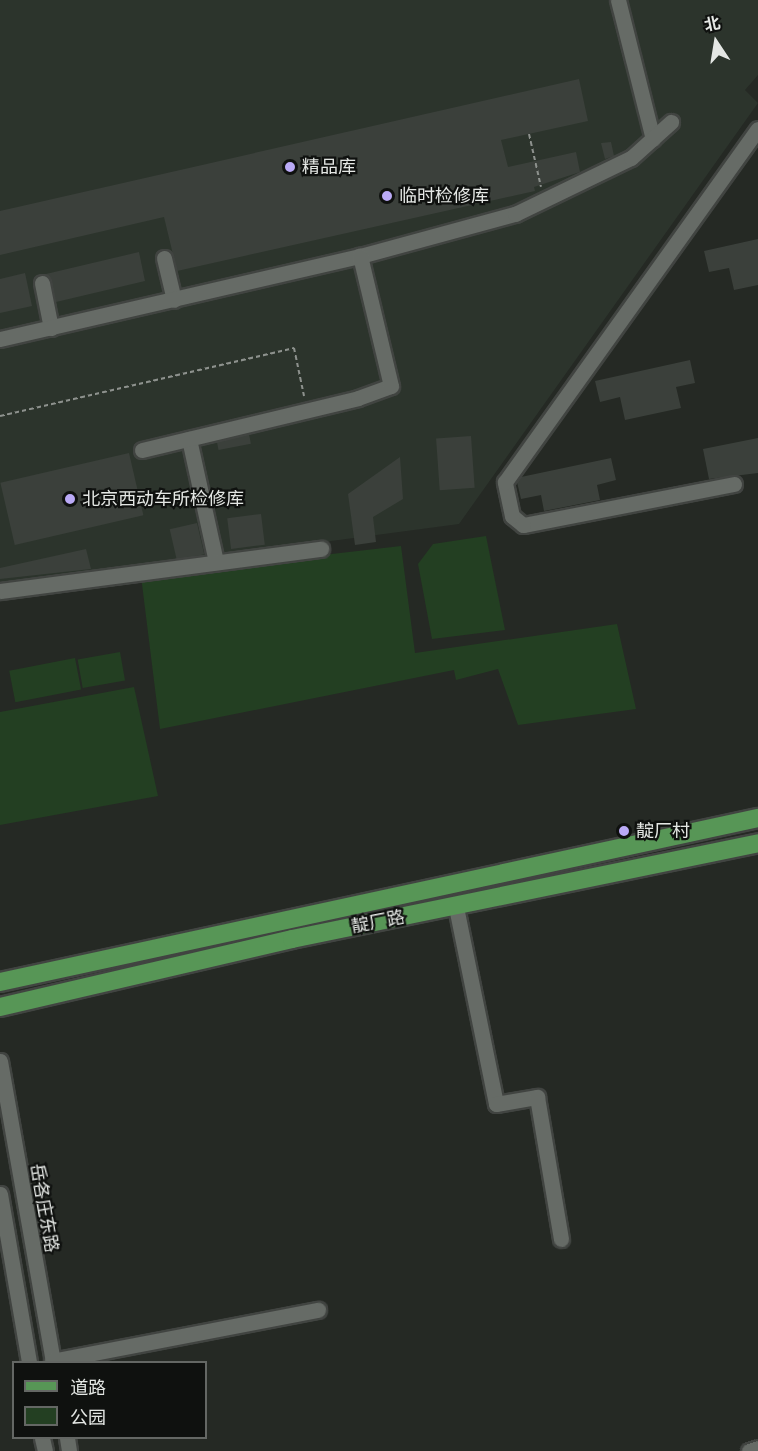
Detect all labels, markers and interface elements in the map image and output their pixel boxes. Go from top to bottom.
north arrow [686,12,746,72]
text: 北 [702,13,722,35]
place label: 精品库 [302,156,356,178]
marker: 精品库 [283,160,297,174]
place label: 临时检修库 [399,185,489,207]
marker: 临时检修库 [380,189,394,203]
place label: 北京西动车所检修库 [82,488,244,510]
marker: 北京西动车所检修库 [63,492,77,506]
place label: 靛厂村 [636,820,690,842]
marker: 靛厂村 [617,824,631,838]
street label: 靛厂路 [349,906,407,938]
street label: 岳各庄东路 [26,1162,62,1254]
legend [12,1361,207,1439]
text: 道路 [70,1377,106,1398]
text: 公园 [70,1407,106,1428]

